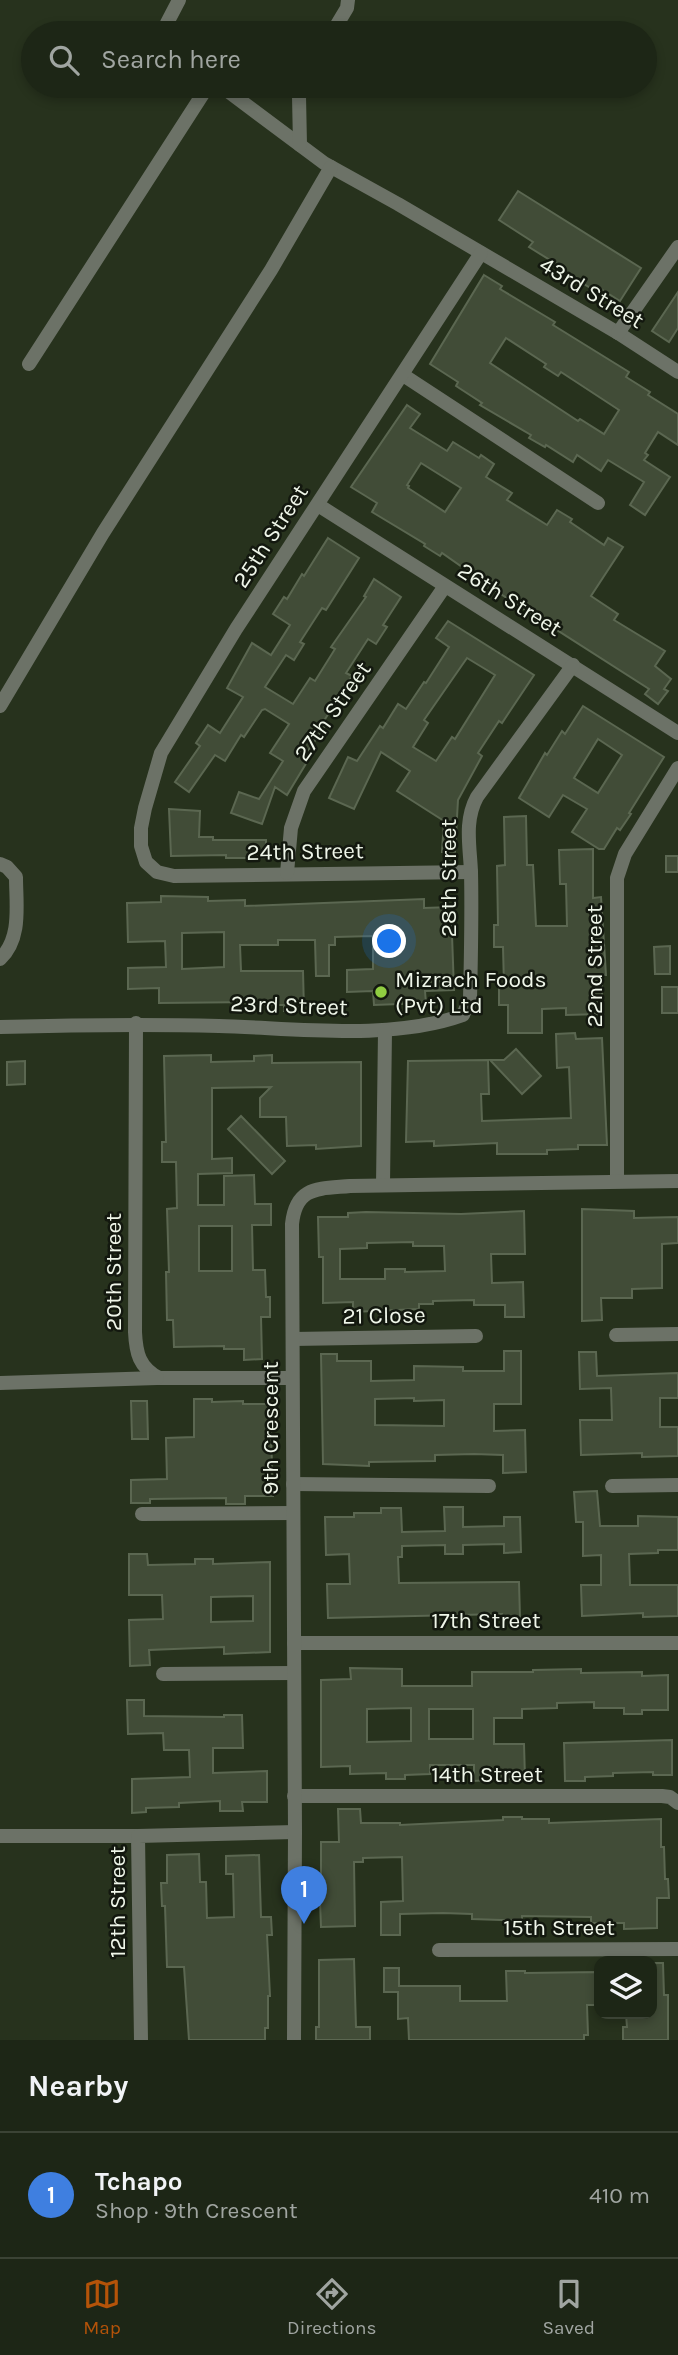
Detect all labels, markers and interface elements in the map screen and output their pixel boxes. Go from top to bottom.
search box [21,21,657,98]
icon: search [45,41,83,79]
text: Search here [101,44,241,75]
street label: 43rd Street [535,251,649,334]
street label: 25th Street [227,479,314,593]
street label: 26th Street [453,557,567,642]
street label: 27th Street [288,656,377,766]
street label: 28th Street [435,818,462,937]
street label: 24th Street [246,837,364,866]
street label: 22nd Street [581,904,608,1027]
your location [372,924,406,958]
place label: Mizrach Foods (Pvt) Ltd [395,966,547,1019]
marker: Mizrach Foods (Pvt) Ltd [373,984,389,1000]
street label: 23rd Street [230,990,348,1021]
street label: 20th Street [100,1213,127,1331]
street label: 21 Close [342,1301,426,1330]
street label: 9th Crescent [257,1361,284,1495]
street label: 17th Street [431,1607,541,1634]
street label: 14th Street [431,1761,543,1788]
street label: 12th Street [104,1846,131,1958]
pin: 1 [281,1866,327,1924]
street label: 15th Street [503,1914,615,1941]
map controls [594,1956,657,2019]
button: layers [594,1956,657,2019]
text: Nearby [28,2068,128,2104]
text: Tchapo [95,2166,182,2197]
text: 1 [47,2182,55,2209]
text: 410 m [589,2182,650,2209]
text: Shop · 9th Crescent [95,2197,298,2224]
tab: Map [83,2275,121,2339]
tab: Directions [287,2275,376,2339]
tab: Saved [542,2275,595,2339]

